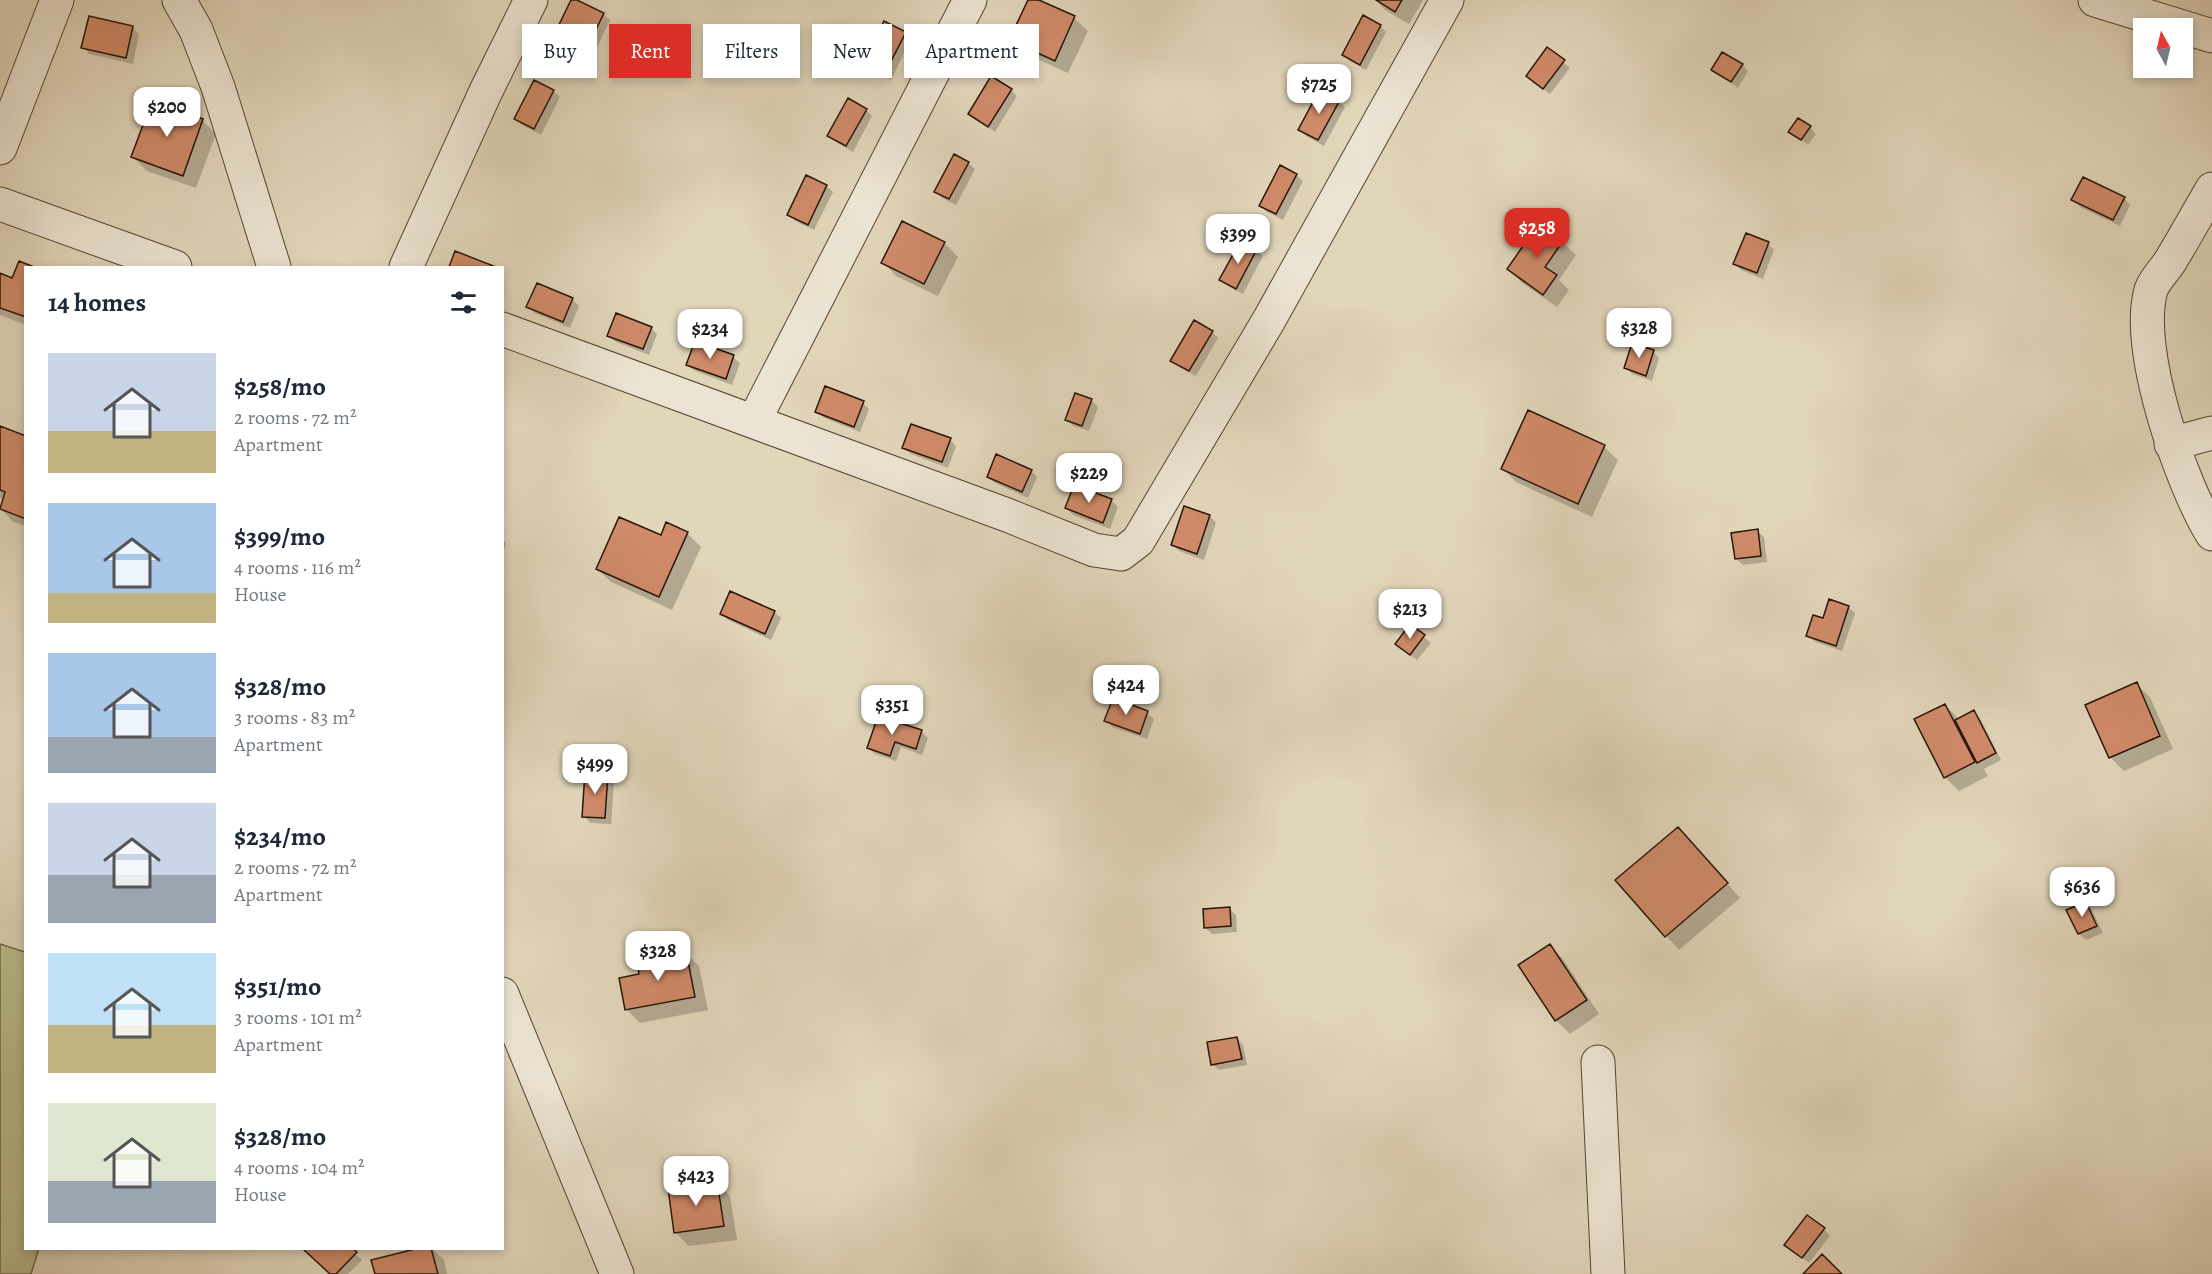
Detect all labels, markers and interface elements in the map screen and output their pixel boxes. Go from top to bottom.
north arrow [2133,18,2193,78]
map controls [2133,18,2193,78]
chip: Buy [522,24,597,78]
chip: Rent [609,24,691,78]
chip: Filters [703,24,800,78]
chip: New [812,24,892,78]
chip: Apartment [904,24,1039,78]
pin: $725 [1283,64,1355,115]
text: $725 [1301,70,1337,97]
pin: $200 [131,87,203,138]
text: $200 [147,93,187,120]
pin: $258 [1501,208,1573,259]
pin: $399 [1202,214,1274,265]
text: $258 [1518,214,1556,241]
text: $399 [1220,220,1256,247]
text: 14 homes [48,285,146,320]
icon: filters [447,286,480,319]
pin: $328 [1603,308,1675,359]
pin: $234 [674,309,746,360]
text: $328 [1620,314,1658,341]
text: $234 [692,315,728,342]
text: $258/mo [234,369,326,404]
icon: home [96,377,168,449]
text: 2 rooms · 72 m² [234,404,356,431]
text: Apartment [234,431,323,458]
pin: $229 [1053,453,1125,504]
text: $229 [1070,459,1108,486]
text: $399/mo [234,519,325,554]
icon: home [96,527,168,599]
text: 4 rooms · 116 m² [234,554,361,581]
text: House [234,581,286,608]
pin: $213 [1374,589,1446,640]
text: $213 [1393,595,1427,622]
pin: $424 [1090,665,1162,716]
text: $328/mo [234,669,326,704]
text: $424 [1107,671,1145,698]
icon: home [96,677,168,749]
pin: $351 [856,685,928,736]
text: $351 [875,691,909,718]
text: 3 rooms · 83 m² [234,704,355,731]
text: Apartment [234,731,323,758]
pin: $499 [559,744,631,795]
text: $499 [576,750,614,777]
text: $234/mo [234,819,326,854]
icon: home [96,827,168,899]
text: 2 rooms · 72 m² [234,854,356,881]
pin: $636 [2046,867,2118,918]
text: $636 [2064,873,2100,900]
text: Apartment [234,881,323,908]
pin: $328 [622,931,694,982]
text: $328 [639,937,677,964]
text: $351/mo [234,969,321,1004]
icon: home [96,977,168,1049]
text: 3 rooms · 101 m² [234,1004,362,1031]
text: Apartment [234,1031,323,1058]
text: $328/mo [234,1119,326,1154]
icon: home [96,1127,168,1199]
text: 4 rooms · 104 m² [234,1154,365,1181]
pin: $423 [660,1156,732,1207]
text: $423 [678,1162,714,1189]
text: House [234,1181,286,1208]

